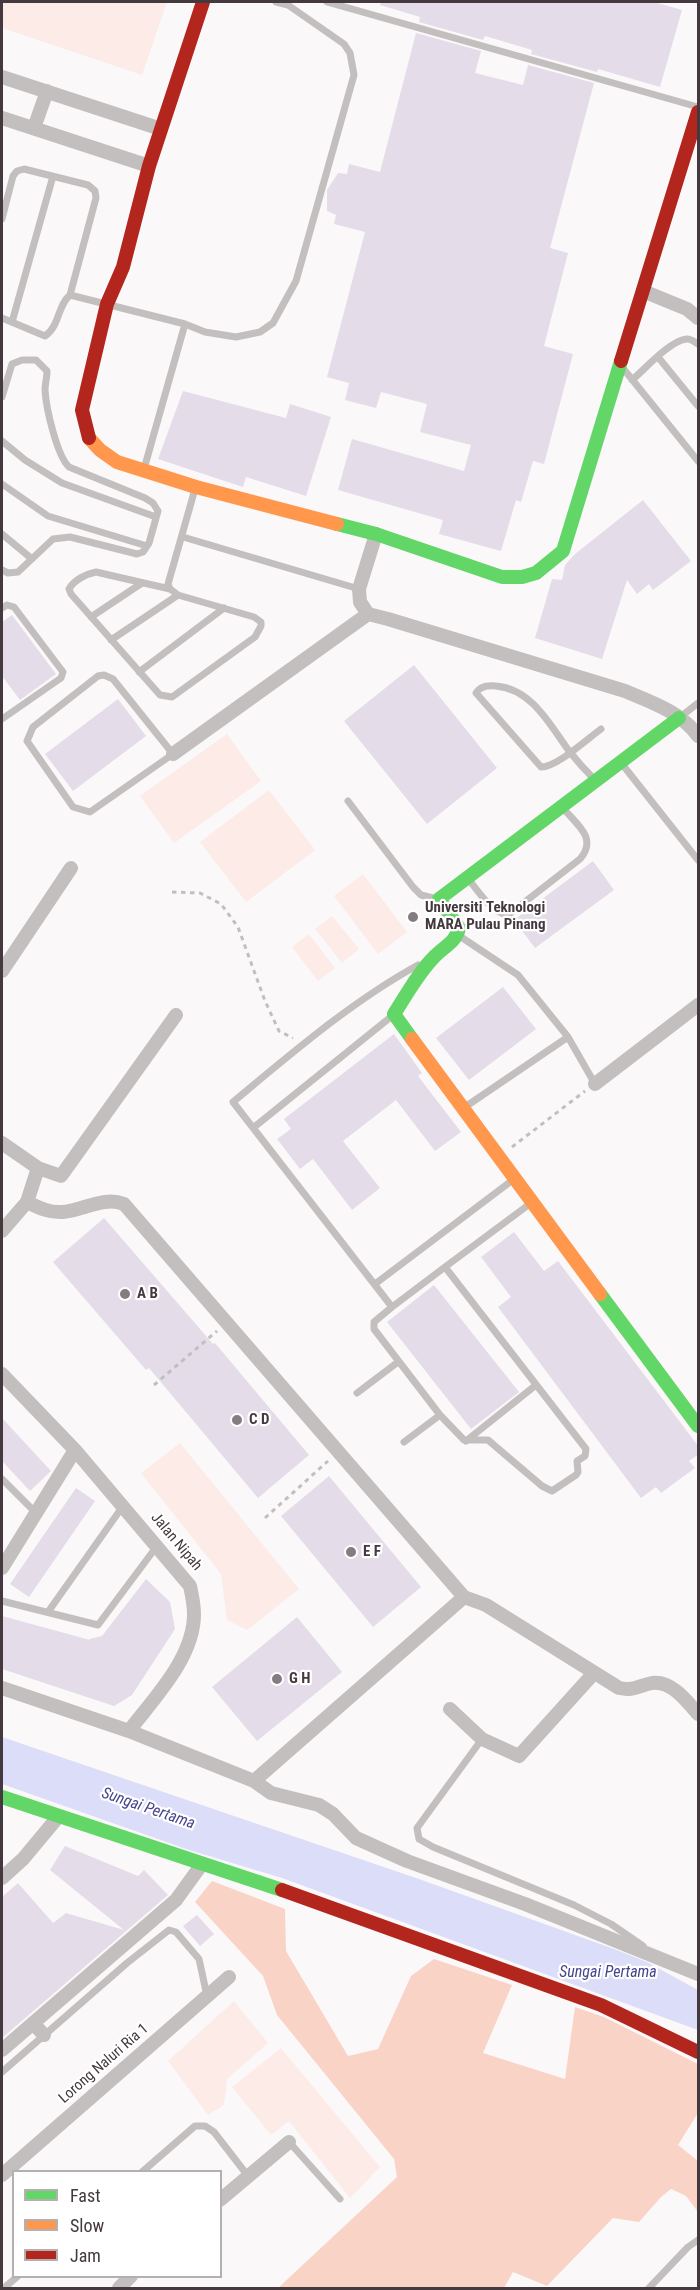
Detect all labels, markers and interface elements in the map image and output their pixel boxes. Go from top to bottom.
place label: Universiti Teknologi MARA Pulau Pinang [425,899,545,934]
marker: Universiti Teknologi MARA Pulau Pinang [406,910,420,924]
place label: A B [137,1285,158,1303]
marker: A B [118,1287,132,1301]
place label: C D [249,1411,269,1429]
marker: C D [230,1413,244,1427]
street label: Jalan Nipah [147,1509,205,1575]
place label: E F [363,1543,381,1561]
marker: E F [344,1545,358,1559]
place label: G H [289,1670,310,1688]
marker: G H [270,1672,284,1686]
water label: Sungai Pertama [99,1784,197,1834]
water label: Sungai Pertama [559,1963,657,1983]
street label: Lorong Naluri Ria 1 [56,2020,152,2108]
legend [12,2170,222,2278]
text: Fast [70,2185,101,2206]
text: Slow [70,2215,104,2236]
text: Jam [70,2245,101,2266]

